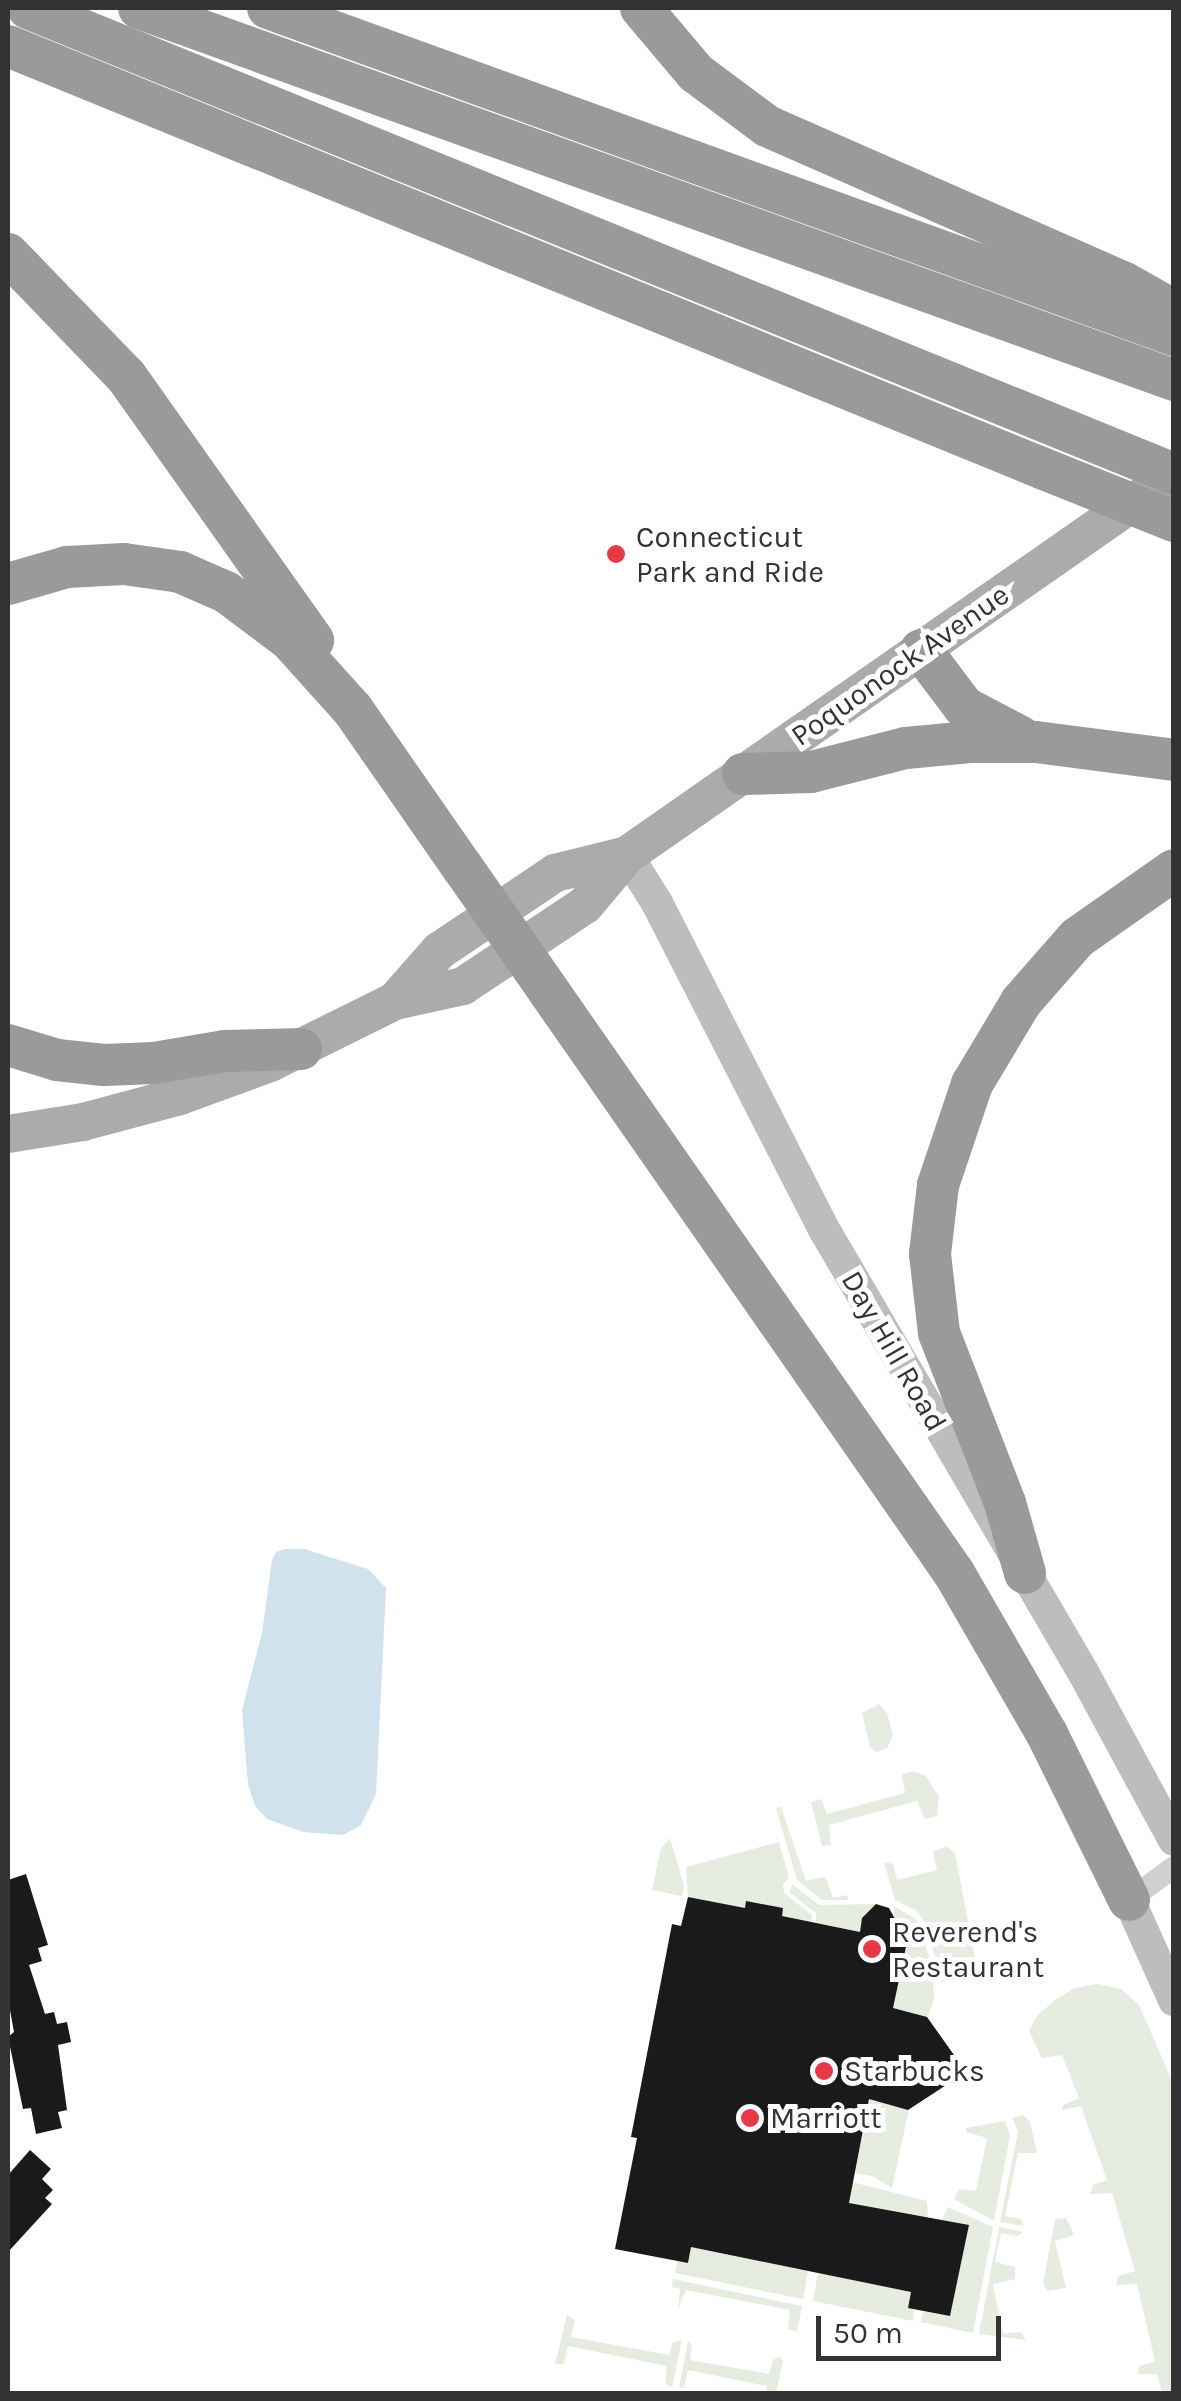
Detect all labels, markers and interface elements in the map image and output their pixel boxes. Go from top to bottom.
place label: Connecticut Park and Ride [636,519,824,590]
marker: Connecticut Park and Ride [605,543,627,565]
street label: Poquonock Avenue [784,576,1016,754]
street label: Day Hill Road [834,1264,954,1438]
place label: Reverend's Restaurant [892,1914,1044,1984]
marker: Reverend's Restaurant [861,1938,883,1960]
place label: Starbucks [844,2053,985,2089]
marker: Starbucks [813,2060,835,2082]
place label: Marriott [770,2100,882,2136]
marker: Marriott [739,2107,761,2129]
scale bar [821,2296,1006,2358]
text: 50 m [833,2315,903,2351]

